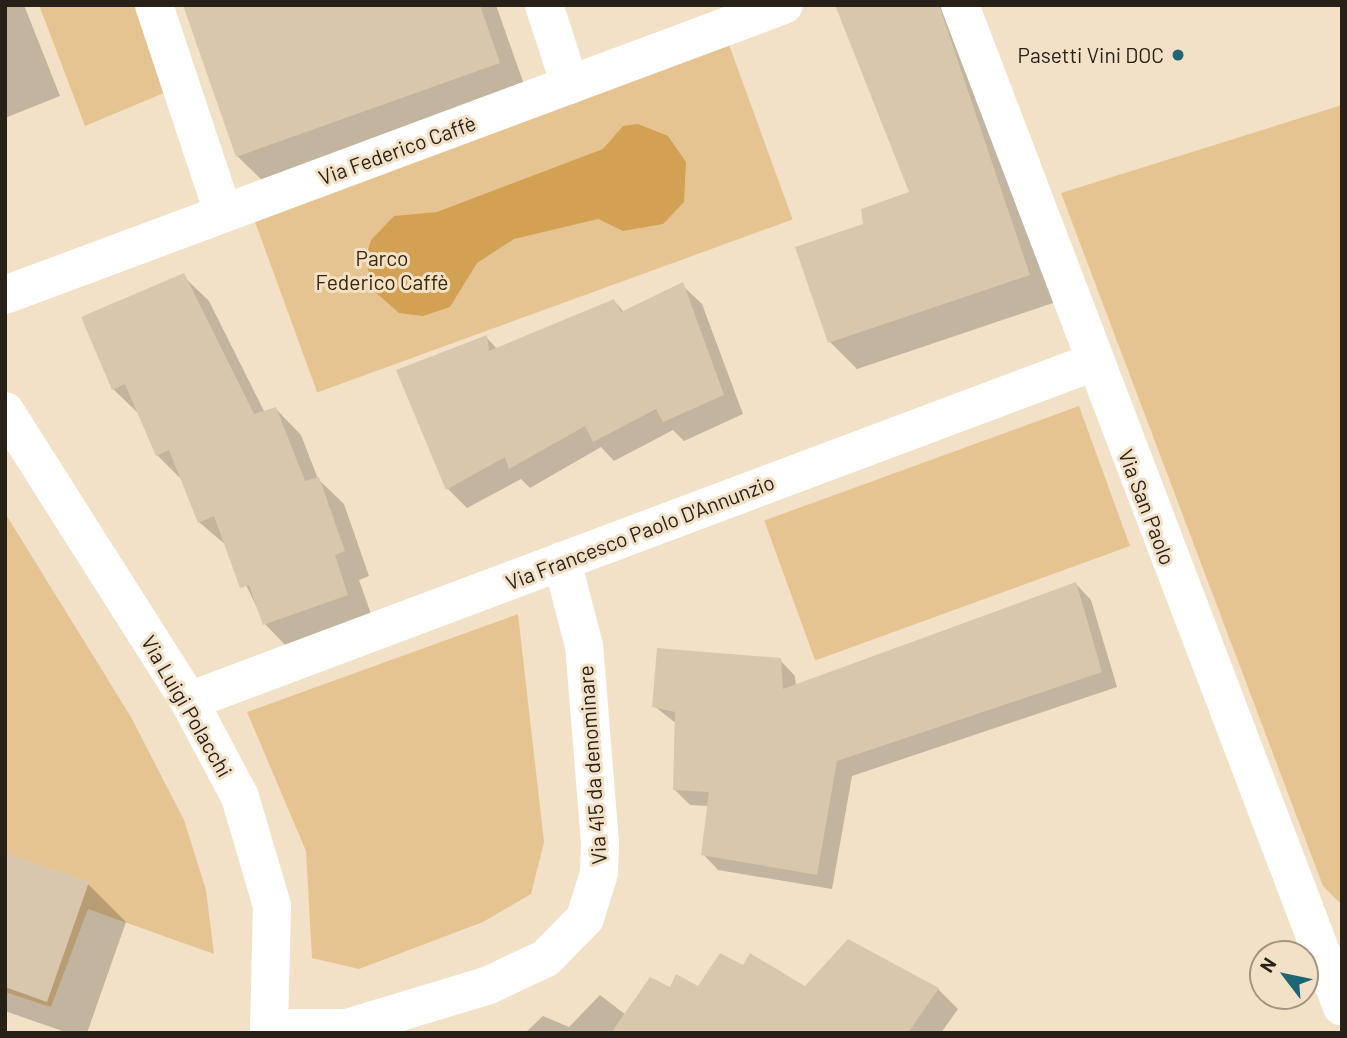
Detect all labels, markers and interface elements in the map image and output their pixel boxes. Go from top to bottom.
place label: Pasetti Vini DOC [1018,42,1164,68]
marker: Pasetti Vini DOC [1170,47,1186,63]
street label: Via Federico Caffè [315,110,479,190]
park label: Parco Federico Caffè [316,245,448,295]
street label: Via San Paolo [1113,446,1181,568]
street label: Via Francesco Paolo D'Annunzio [502,469,778,595]
street label: Via Luigi Polacchi [136,631,238,781]
street label: Via 415 da denominare [572,664,612,866]
north arrow [1249,940,1319,1010]
text: N [1254,953,1281,976]

